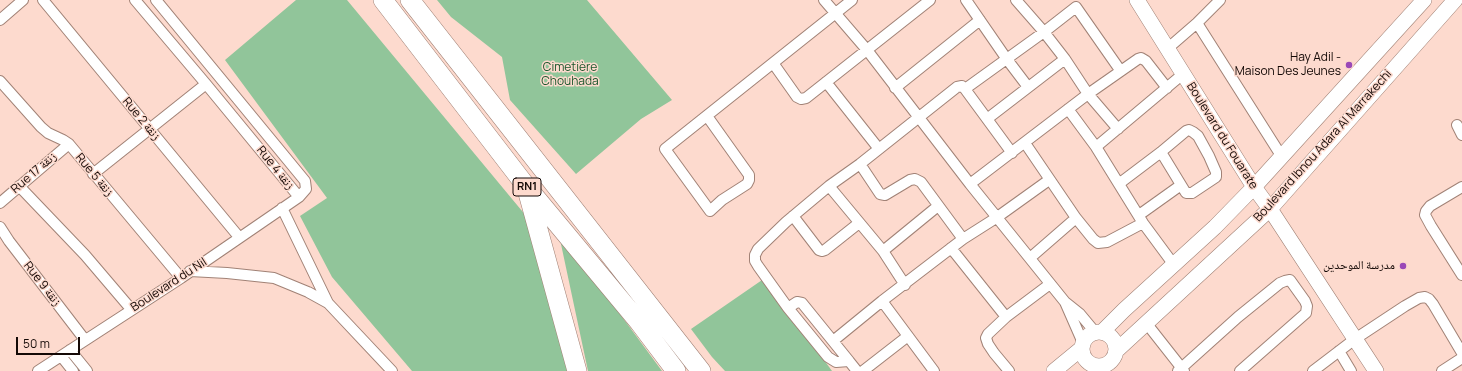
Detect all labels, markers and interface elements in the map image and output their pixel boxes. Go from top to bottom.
place label: Hay Adil - Maison Des Jeunes [1235,51,1341,79]
marker: Hay Adil - Maison Des Jeunes [1344,60,1354,70]
park label: Cimetière Chouhada [541,61,599,89]
street label: Boulevard Ibnou Adara Al Marrakechi [1251,67,1395,225]
street label: Boulevard du Fouarate [1183,80,1261,192]
street label: Rue 2 زنقة [119,95,163,143]
street label: Rue 4 زنقة [253,143,297,193]
street label: Rue 17 زنقة [8,149,60,197]
street label: Rue 5 زنقة [72,151,116,199]
road number: RN1 [513,178,541,196]
street label: Boulevard du Nil [128,255,210,315]
street label: Rue 9 زنقة [20,259,64,309]
place label: مدرسة الموحدين [1323,259,1395,273]
marker: مدرسة الموحدين [1398,261,1408,271]
scale bar [18,329,82,355]
text: 50 m [23,335,50,352]

